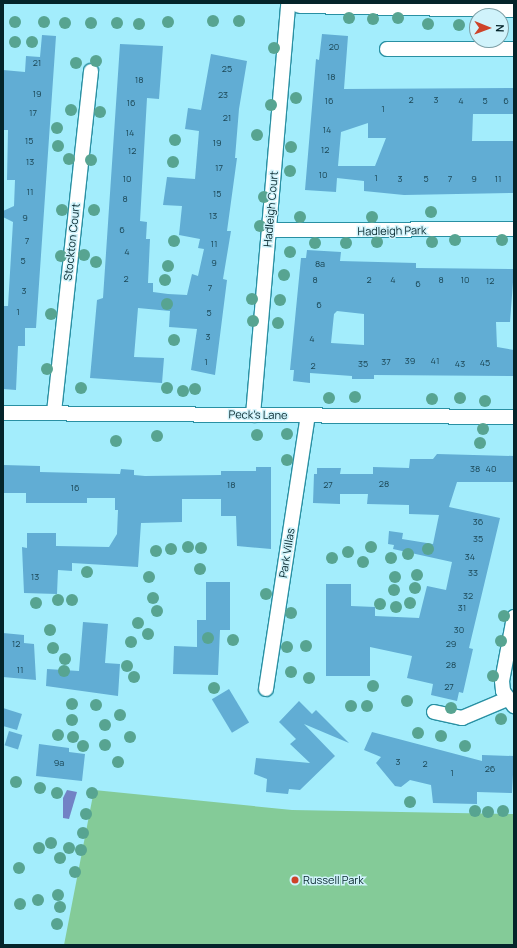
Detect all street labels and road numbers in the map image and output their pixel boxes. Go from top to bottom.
street label: Hadleigh Court [261,170,281,248]
street label: Stockton Court [61,203,83,281]
street label: Hadleigh Park [357,224,427,238]
street label: Peck's Lane [229,408,287,422]
street label: Park Villas [277,527,297,579]

